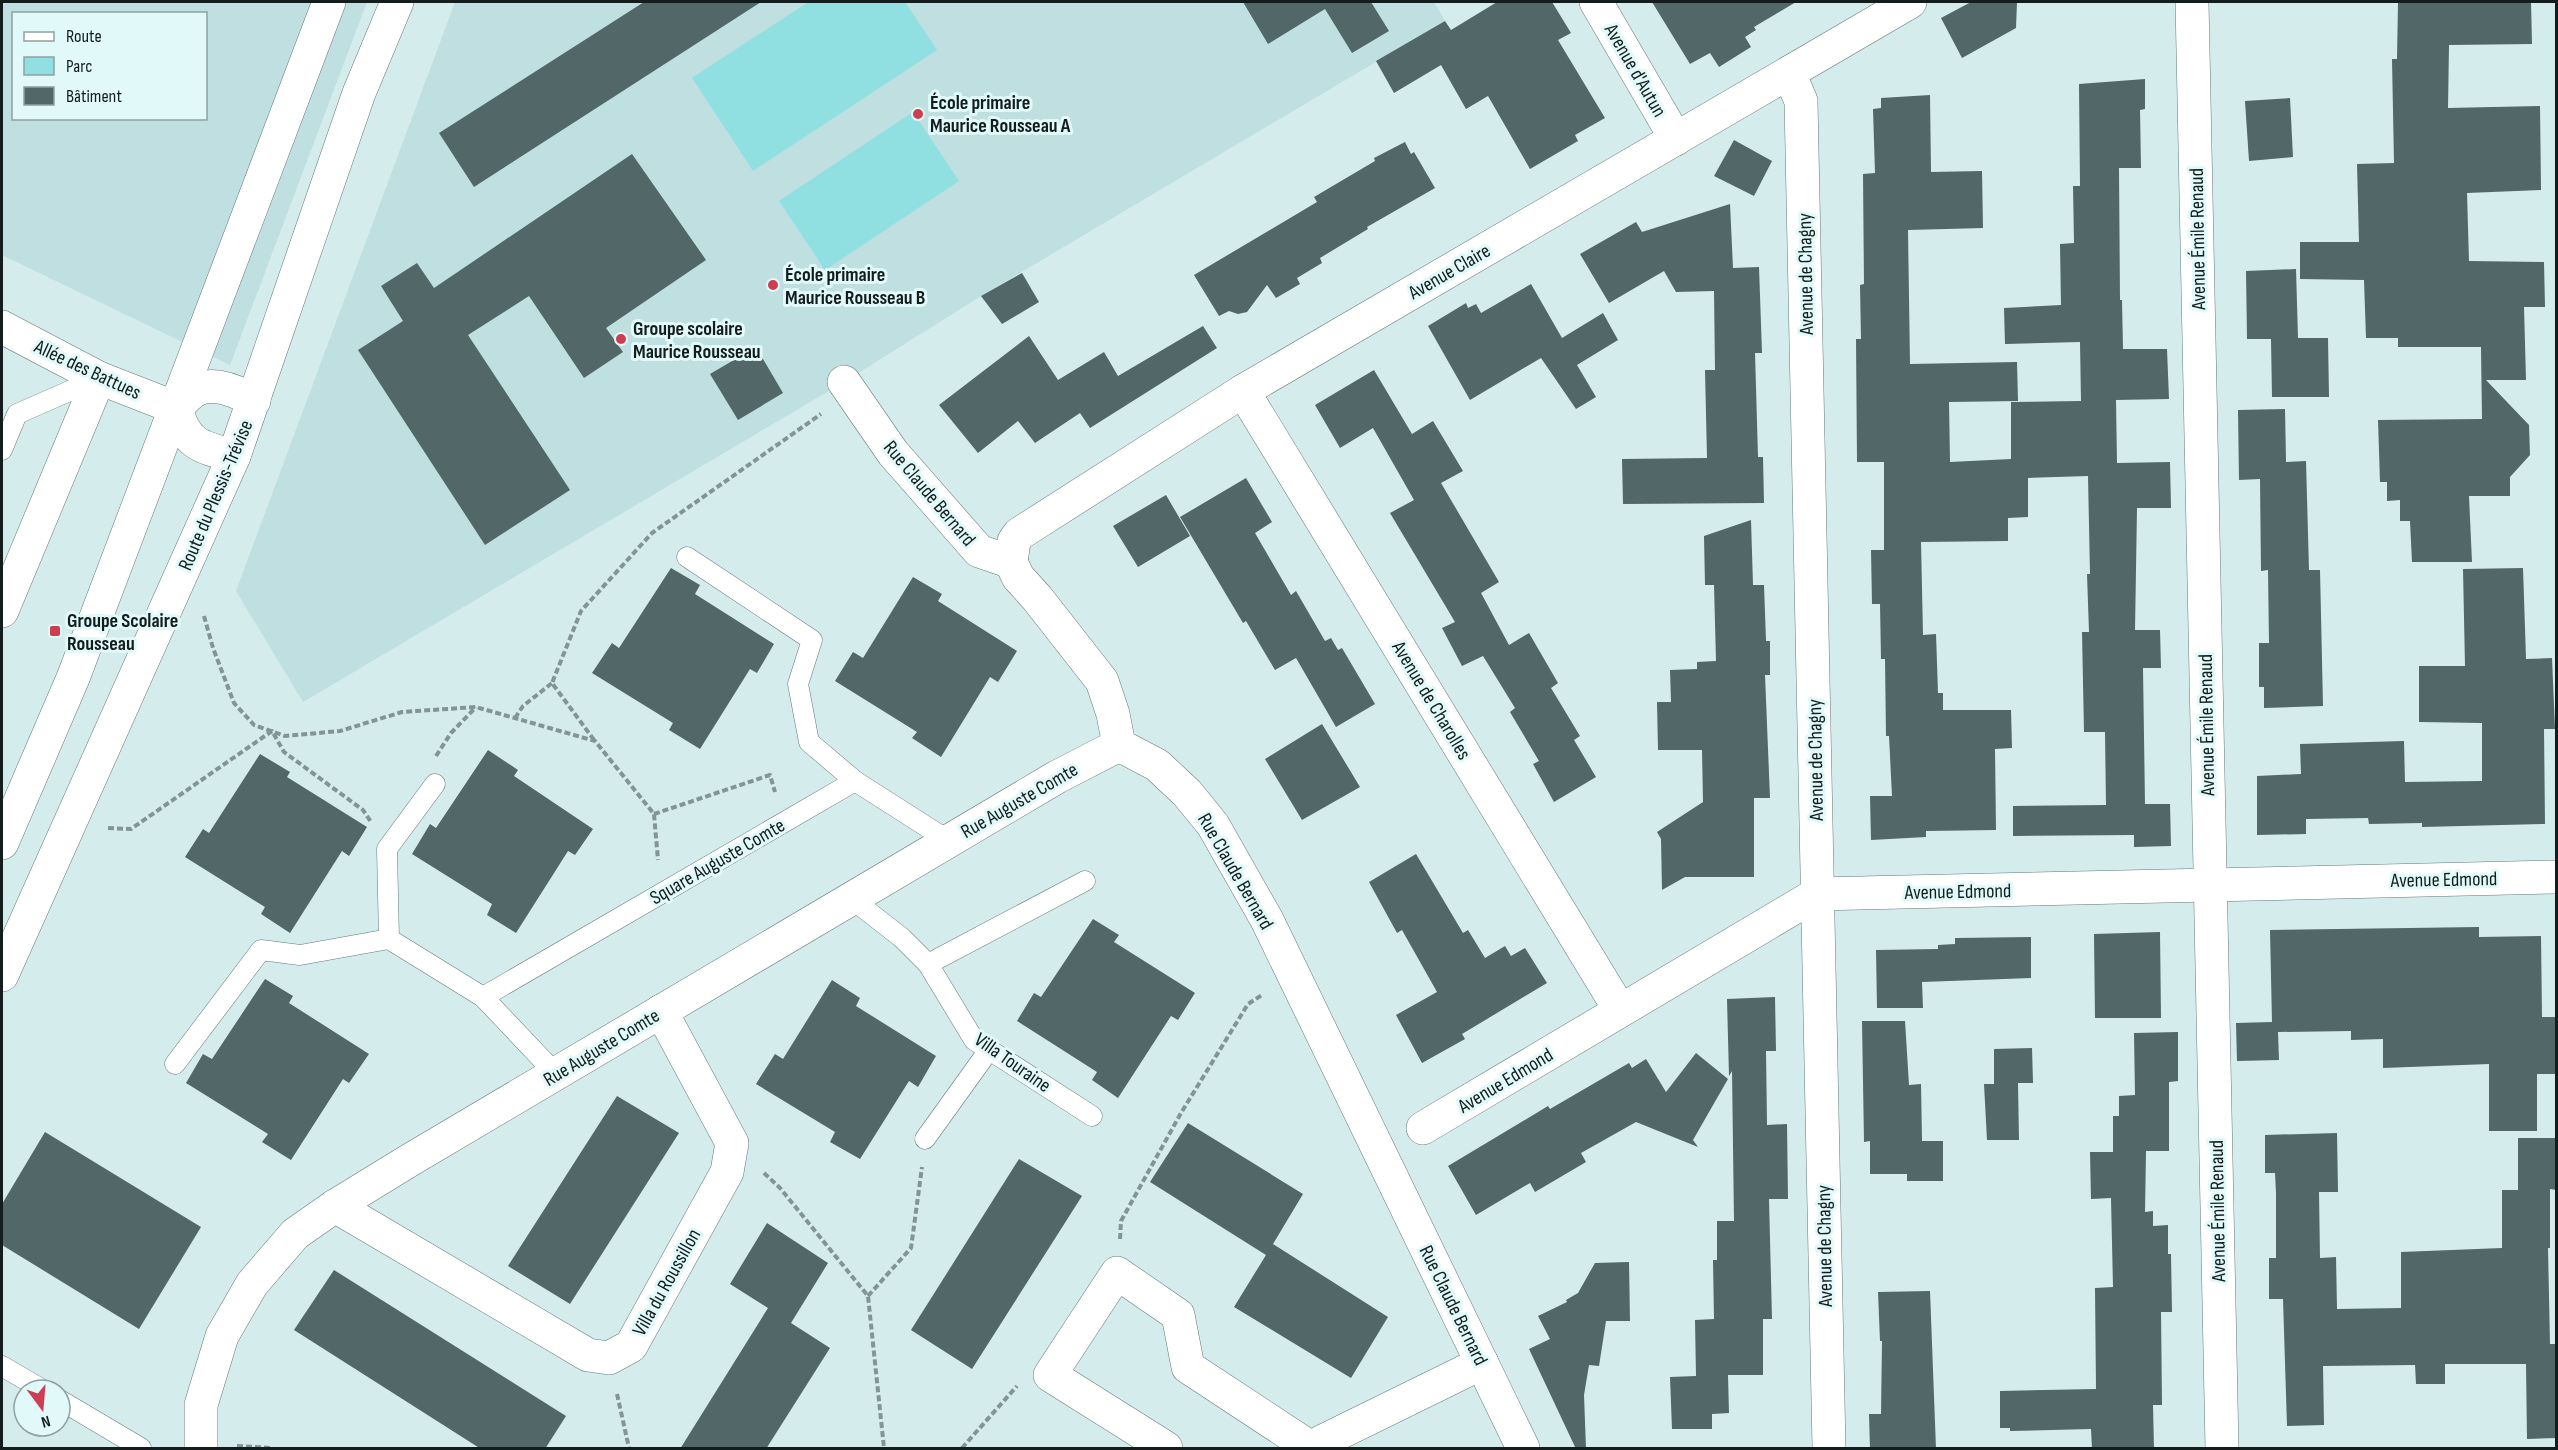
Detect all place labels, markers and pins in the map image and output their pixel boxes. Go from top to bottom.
place label: École primaire Maurice Rousseau A [930,91,1071,138]
marker: École primaire Maurice Rousseau A [911,107,925,121]
place label: École primaire Maurice Rousseau B [785,263,925,310]
marker: École primaire Maurice Rousseau B [766,278,780,292]
place label: Groupe scolaire Maurice Rousseau [633,317,761,364]
marker: Groupe scolaire Maurice Rousseau [614,332,628,346]
place label: Groupe Scolaire Rousseau [67,609,178,656]
marker: Groupe Scolaire Rousseau [48,624,62,638]

